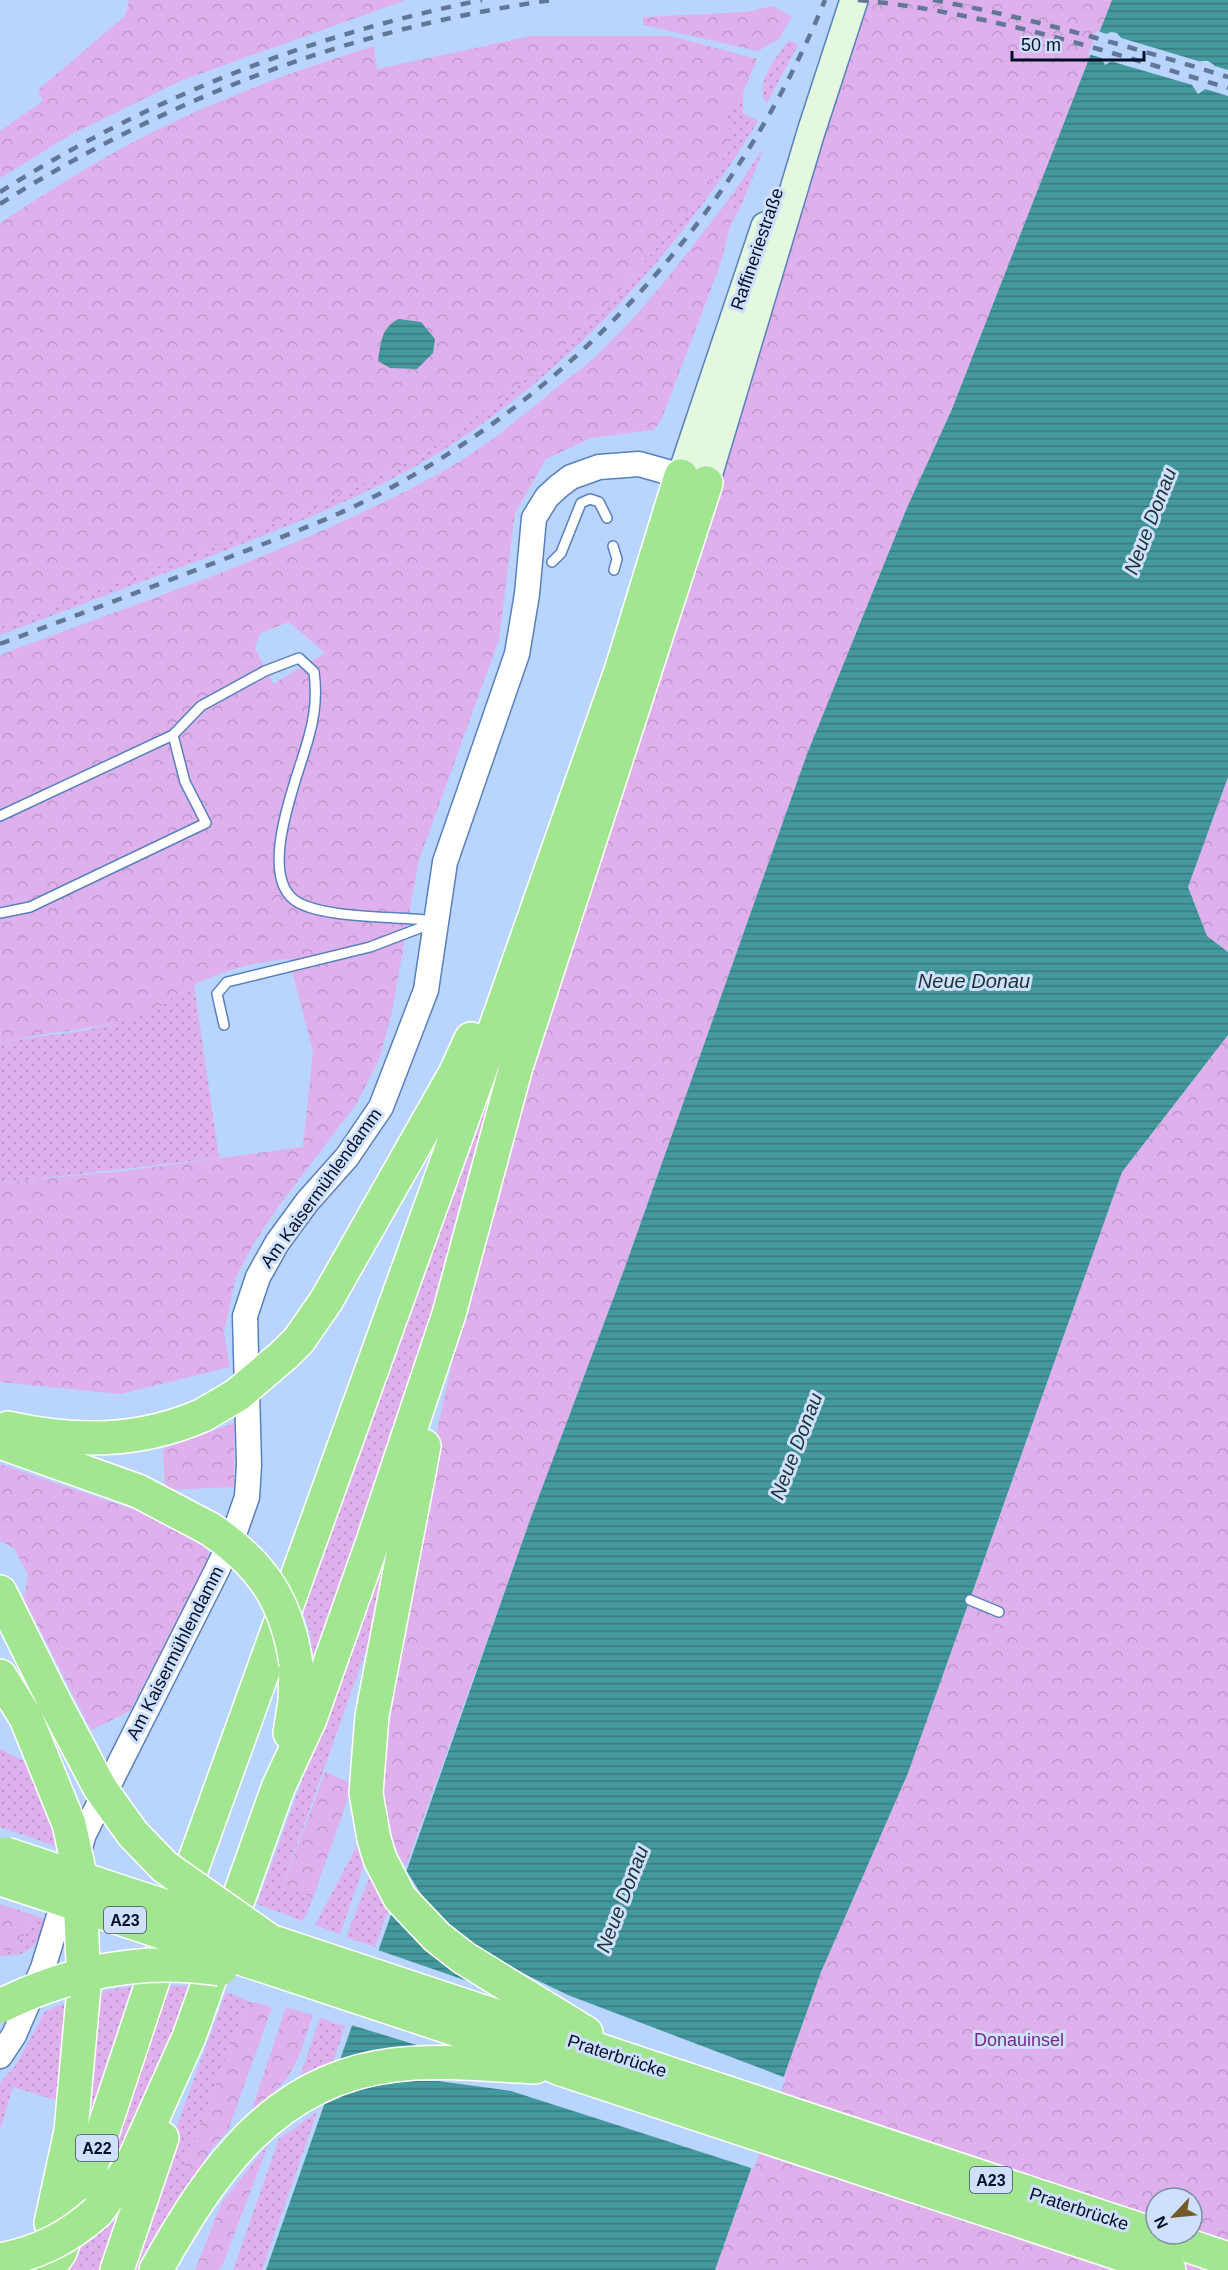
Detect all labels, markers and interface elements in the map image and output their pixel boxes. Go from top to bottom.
scale bar [1012,24,1144,62]
text: 50 m [1021,35,1061,55]
street label: Raffineriestraße [727,185,787,313]
water label: Neue Donau [1120,465,1180,577]
water label: Neue Donau [918,970,1030,992]
street label: Am Kaisermühlendamm [256,1104,386,1272]
water label: Neue Donau [766,1390,826,1502]
street label: Am Kaisermühlendamm [122,1563,228,1743]
water label: Neue Donau [592,1843,652,1955]
road number: A23 [104,1907,146,1933]
park label: Donauinsel [974,2030,1064,2050]
street label: Praterbrücke [565,2031,669,2081]
road number: A22 [76,2135,118,2161]
road number: A23 [970,2167,1012,2193]
street label: Praterbrücke [1027,2184,1131,2234]
north arrow [1144,2186,1204,2246]
text: N [1151,2213,1171,2231]

